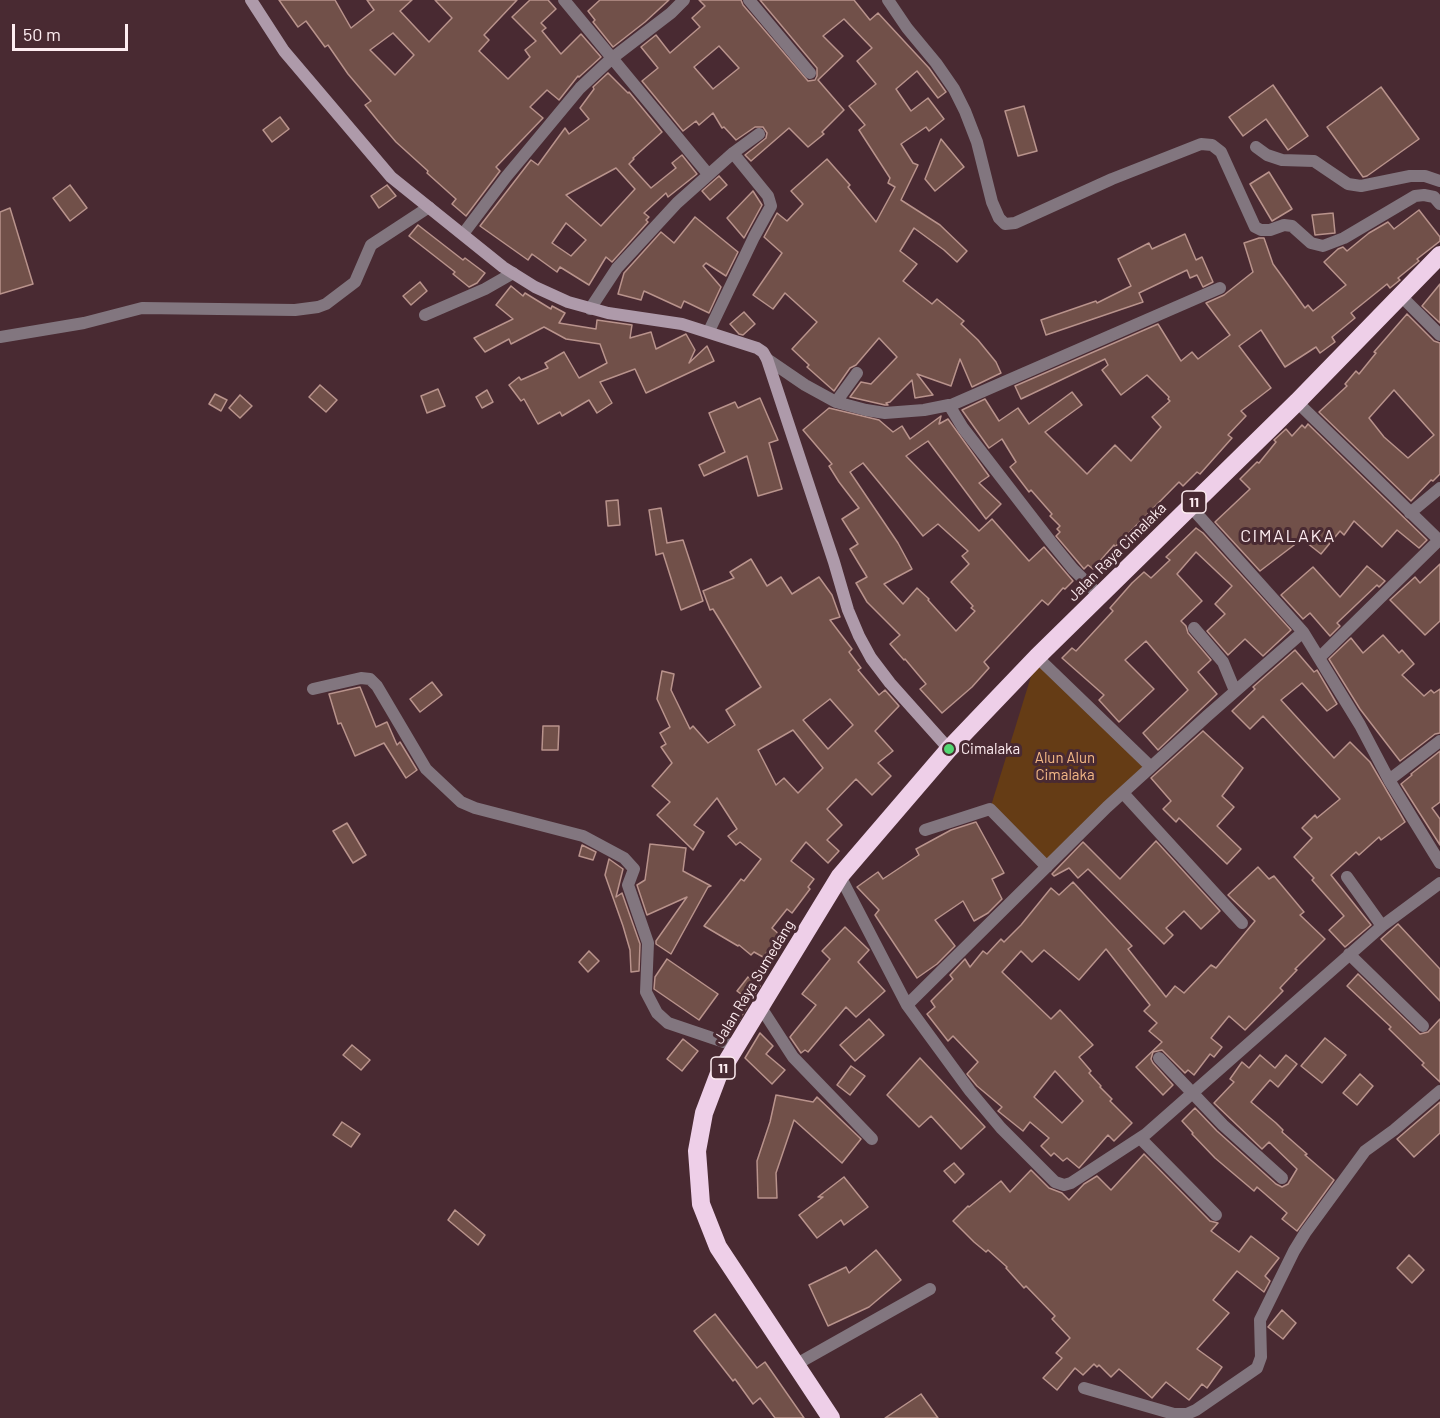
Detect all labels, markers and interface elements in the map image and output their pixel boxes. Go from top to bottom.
scale bar [15,12,130,50]
text: 50 m [23,23,61,45]
road number: 11 [1182,491,1206,513]
street label: Jalan Raya Cimalaka [1064,499,1170,605]
district label: CIMALAKA [1240,525,1336,547]
place label: Cimalaka [961,740,1020,758]
marker: Cimalaka [942,742,956,756]
park label: Alun Alun Cimalaka [1035,749,1095,784]
street label: Jalan Raya Sumedang [710,917,798,1047]
road number: 11 [711,1057,735,1079]

